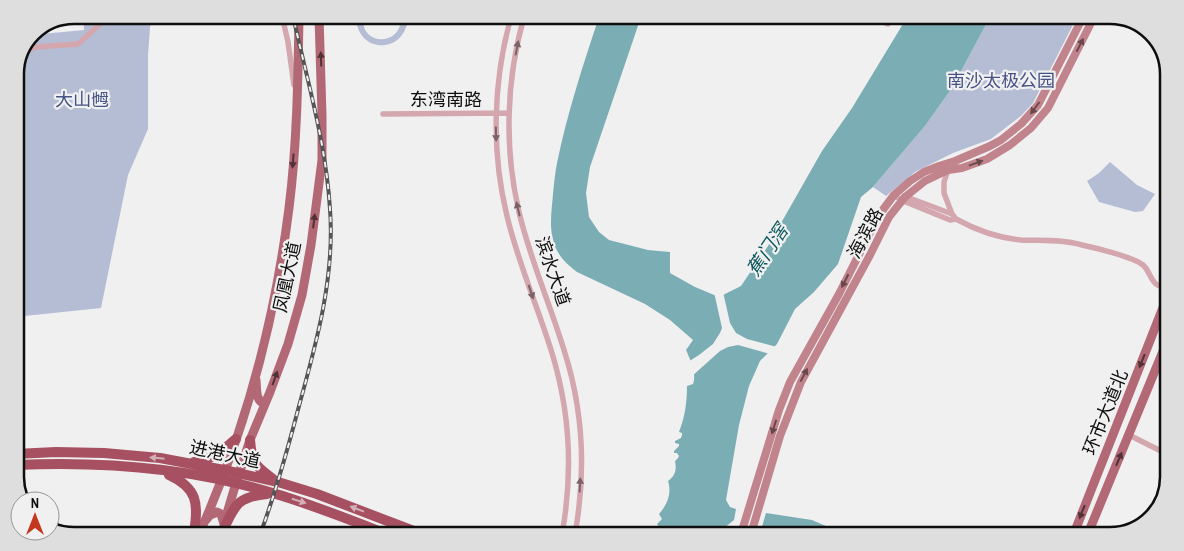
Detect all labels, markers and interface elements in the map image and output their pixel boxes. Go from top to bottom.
one-way arrow [1076,38,1084,52]
one-way arrow [513,40,521,56]
one-way arrow [316,51,324,67]
park label: 南沙太极公园 [947,68,1055,93]
park label: 大山乸 [55,87,109,112]
street label: 东湾南路 [410,87,482,112]
one-way arrow [1029,101,1040,114]
one-way arrow [493,127,501,143]
one-way arrow [289,153,297,169]
one-way arrow [969,159,984,167]
one-way arrow [514,202,522,217]
street label: 海滨路 [841,203,889,263]
one-way arrow [310,213,318,229]
water label: 蕉门滘 [740,217,795,281]
street label: 滨水大道 [529,233,577,309]
street label: 凤凰大道 [267,239,307,315]
one-way arrow [841,274,849,288]
one-way arrow [527,285,535,300]
one-way arrow [1138,354,1146,369]
street label: 环市大道北 [1077,366,1133,458]
one-way arrow [800,368,809,382]
one-way arrow [272,371,279,386]
one-way arrow [770,419,778,434]
street label: 进港大道 [187,434,263,474]
one-way arrow [1115,451,1123,466]
one-way arrow [148,454,164,462]
one-way arrow [577,477,585,493]
north arrow [10,491,60,541]
text: N [31,494,39,512]
one-way arrow [292,498,307,505]
one-way arrow [350,505,364,513]
one-way arrow [1078,505,1086,520]

